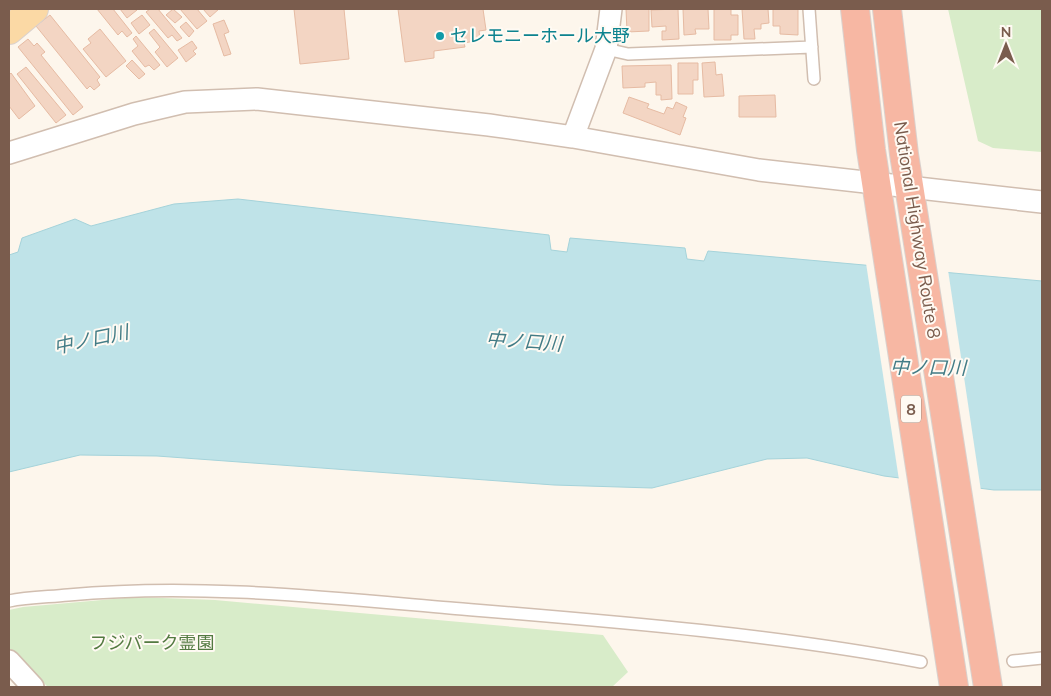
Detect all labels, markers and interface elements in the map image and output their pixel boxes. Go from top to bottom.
north arrow [981,20,1031,70]
text: N [1001,23,1011,41]
place label: セレモニーホール大野 [450,24,630,47]
marker: セレモニーホール大野 [434,30,446,42]
street label: National Highway Route 8 [889,120,946,340]
water label: 中ノ口川 [51,319,133,359]
water label: 中ノ口川 [485,326,565,356]
water label: 中ノ口川 [890,354,968,380]
road number: 8 [901,396,921,422]
park label: フジパーク霊園 [90,631,214,654]

